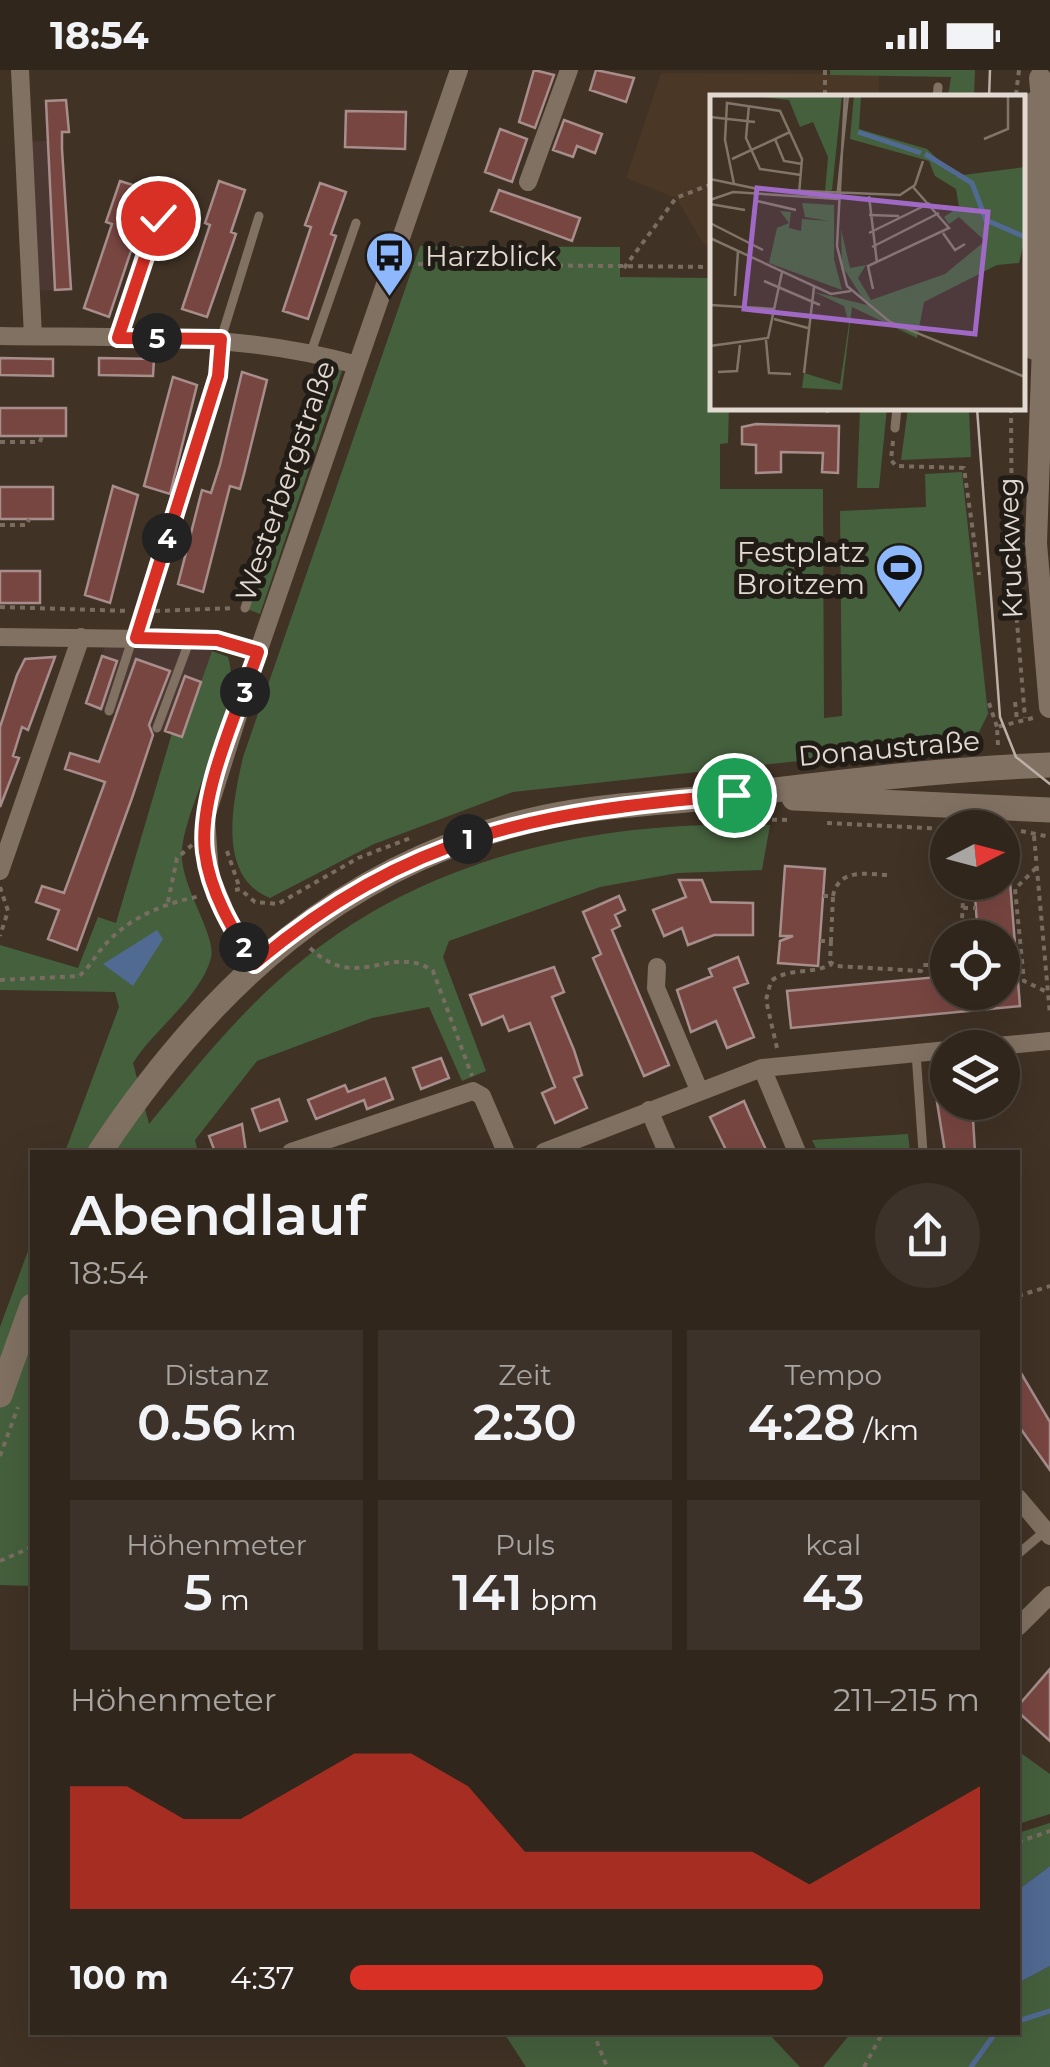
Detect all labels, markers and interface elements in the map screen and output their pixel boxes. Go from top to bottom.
text: 18:54 [50,12,149,59]
inset map [710,95,1025,410]
pin [116,176,201,261]
icon: check [131,191,186,246]
bus stop icon: Harzblick [364,230,416,298]
place label: Harzblick [425,239,556,273]
pin: 5 [132,313,182,363]
text: 5 [149,321,165,355]
street label: Westerbergstraße [228,356,342,606]
street label: Kruckweg [991,477,1029,619]
pin: 4 [142,513,192,563]
text: 4 [157,521,177,555]
place label: Festplatz Broitzem [736,535,865,601]
sports icon: Festplatz Broitzem [874,542,926,610]
pin: 3 [220,667,270,717]
text: 3 [237,675,253,709]
street label: Donaustraße [797,723,981,773]
pin [692,753,777,838]
icon: arrive [707,768,762,823]
north arrow [930,810,1020,900]
map controls [930,810,1020,1120]
pin: 1 [443,814,493,864]
text: 1 [463,822,473,856]
button: locate [930,920,1020,1010]
pin: 2 [219,922,269,972]
text: 2 [236,930,252,964]
button: layers [930,1030,1020,1120]
text: Abendlauf [70,1182,366,1249]
button: share [875,1183,980,1288]
text: 18:54 [70,1253,148,1292]
text: Distanz [164,1358,269,1392]
text: Zeit [498,1358,552,1392]
text: Tempo [784,1358,882,1392]
text: 0.56 [137,1392,243,1453]
text: 2:30 [473,1392,577,1453]
text: 4:28 [748,1392,856,1453]
text: km [243,1413,296,1447]
text: /km [856,1413,919,1447]
text: Höhenmeter [126,1528,307,1562]
text: Puls [495,1528,555,1562]
text: kcal [805,1528,861,1562]
text: 5 [184,1562,213,1623]
text: 141 [452,1562,523,1623]
text: 43 [802,1562,865,1623]
text: m [213,1583,250,1617]
text: bpm [523,1583,598,1617]
text: Höhenmeter [70,1680,277,1719]
text: 211–215 m [833,1680,980,1719]
text: 100 m [70,1958,169,1997]
text: 4:37 [230,1958,295,1997]

